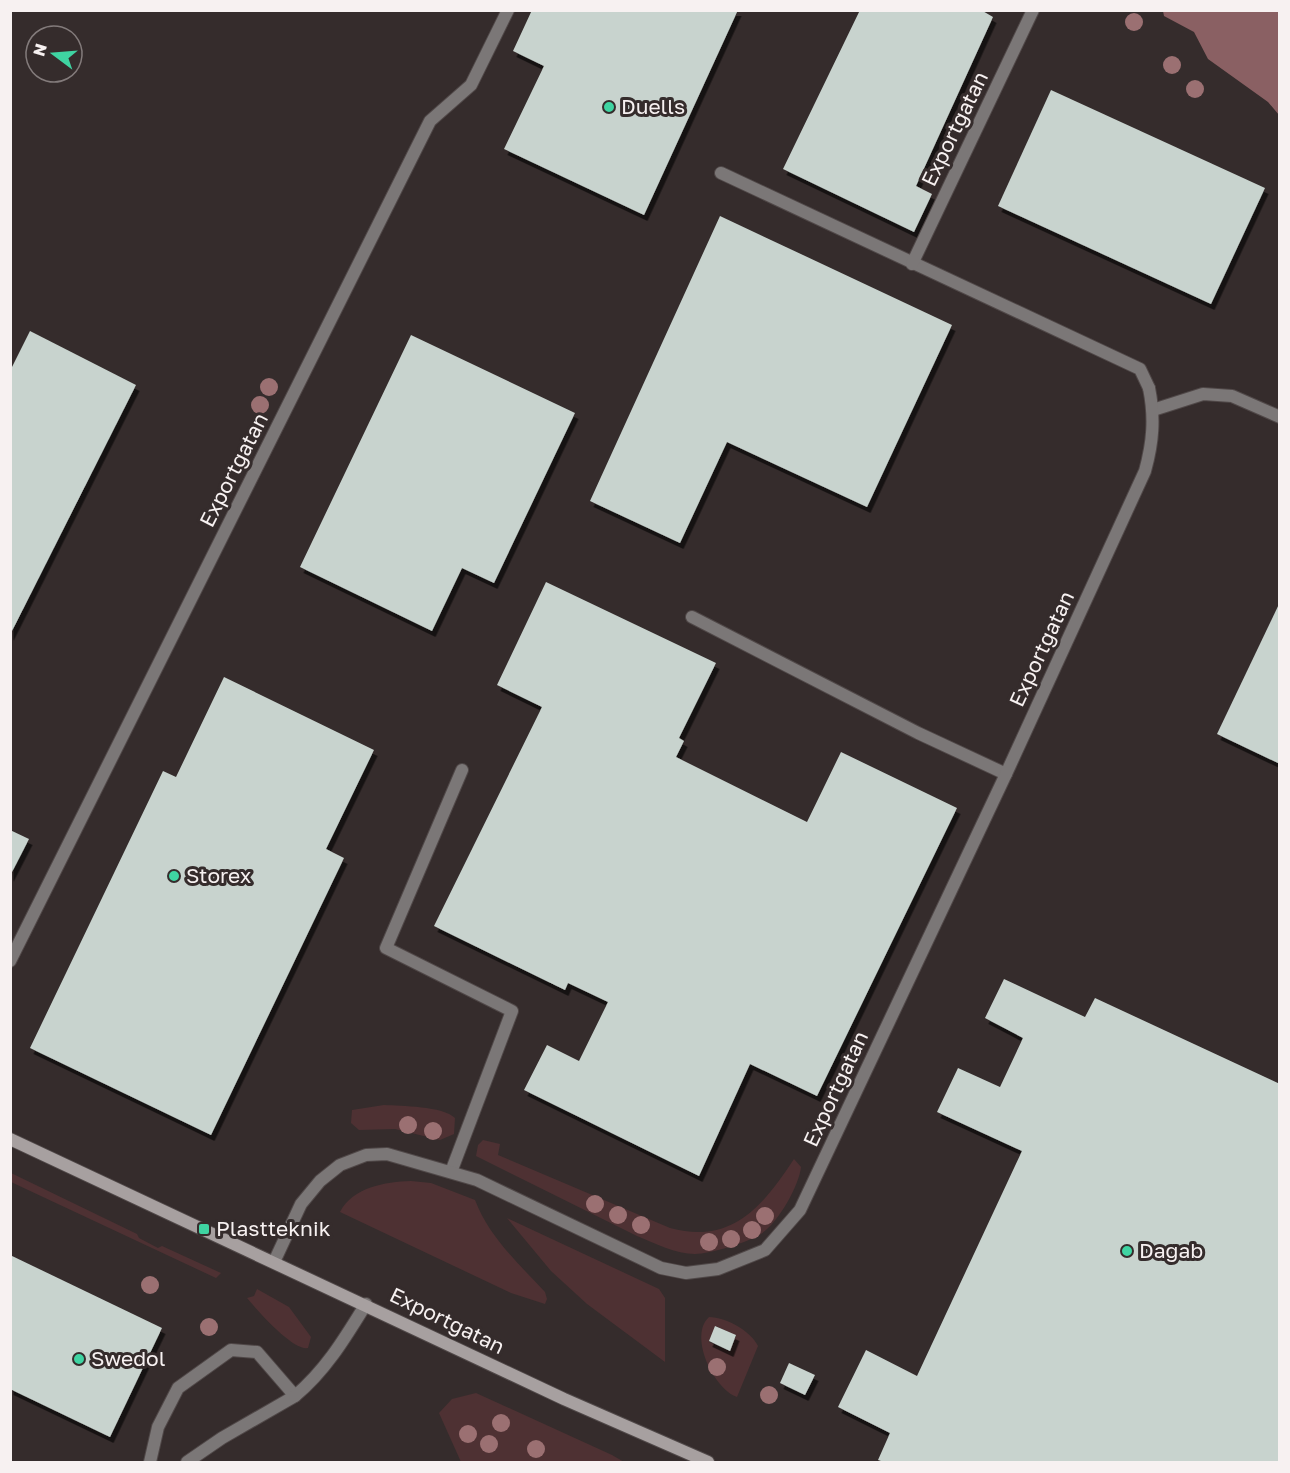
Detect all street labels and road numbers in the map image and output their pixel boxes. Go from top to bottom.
street label: Exportgatan [915,67,993,190]
street label: Exportgatan [193,408,273,531]
street label: Exportgatan [1003,587,1079,711]
street label: Exportgatan [797,1027,873,1151]
street label: Exportgatan [386,1281,509,1359]

